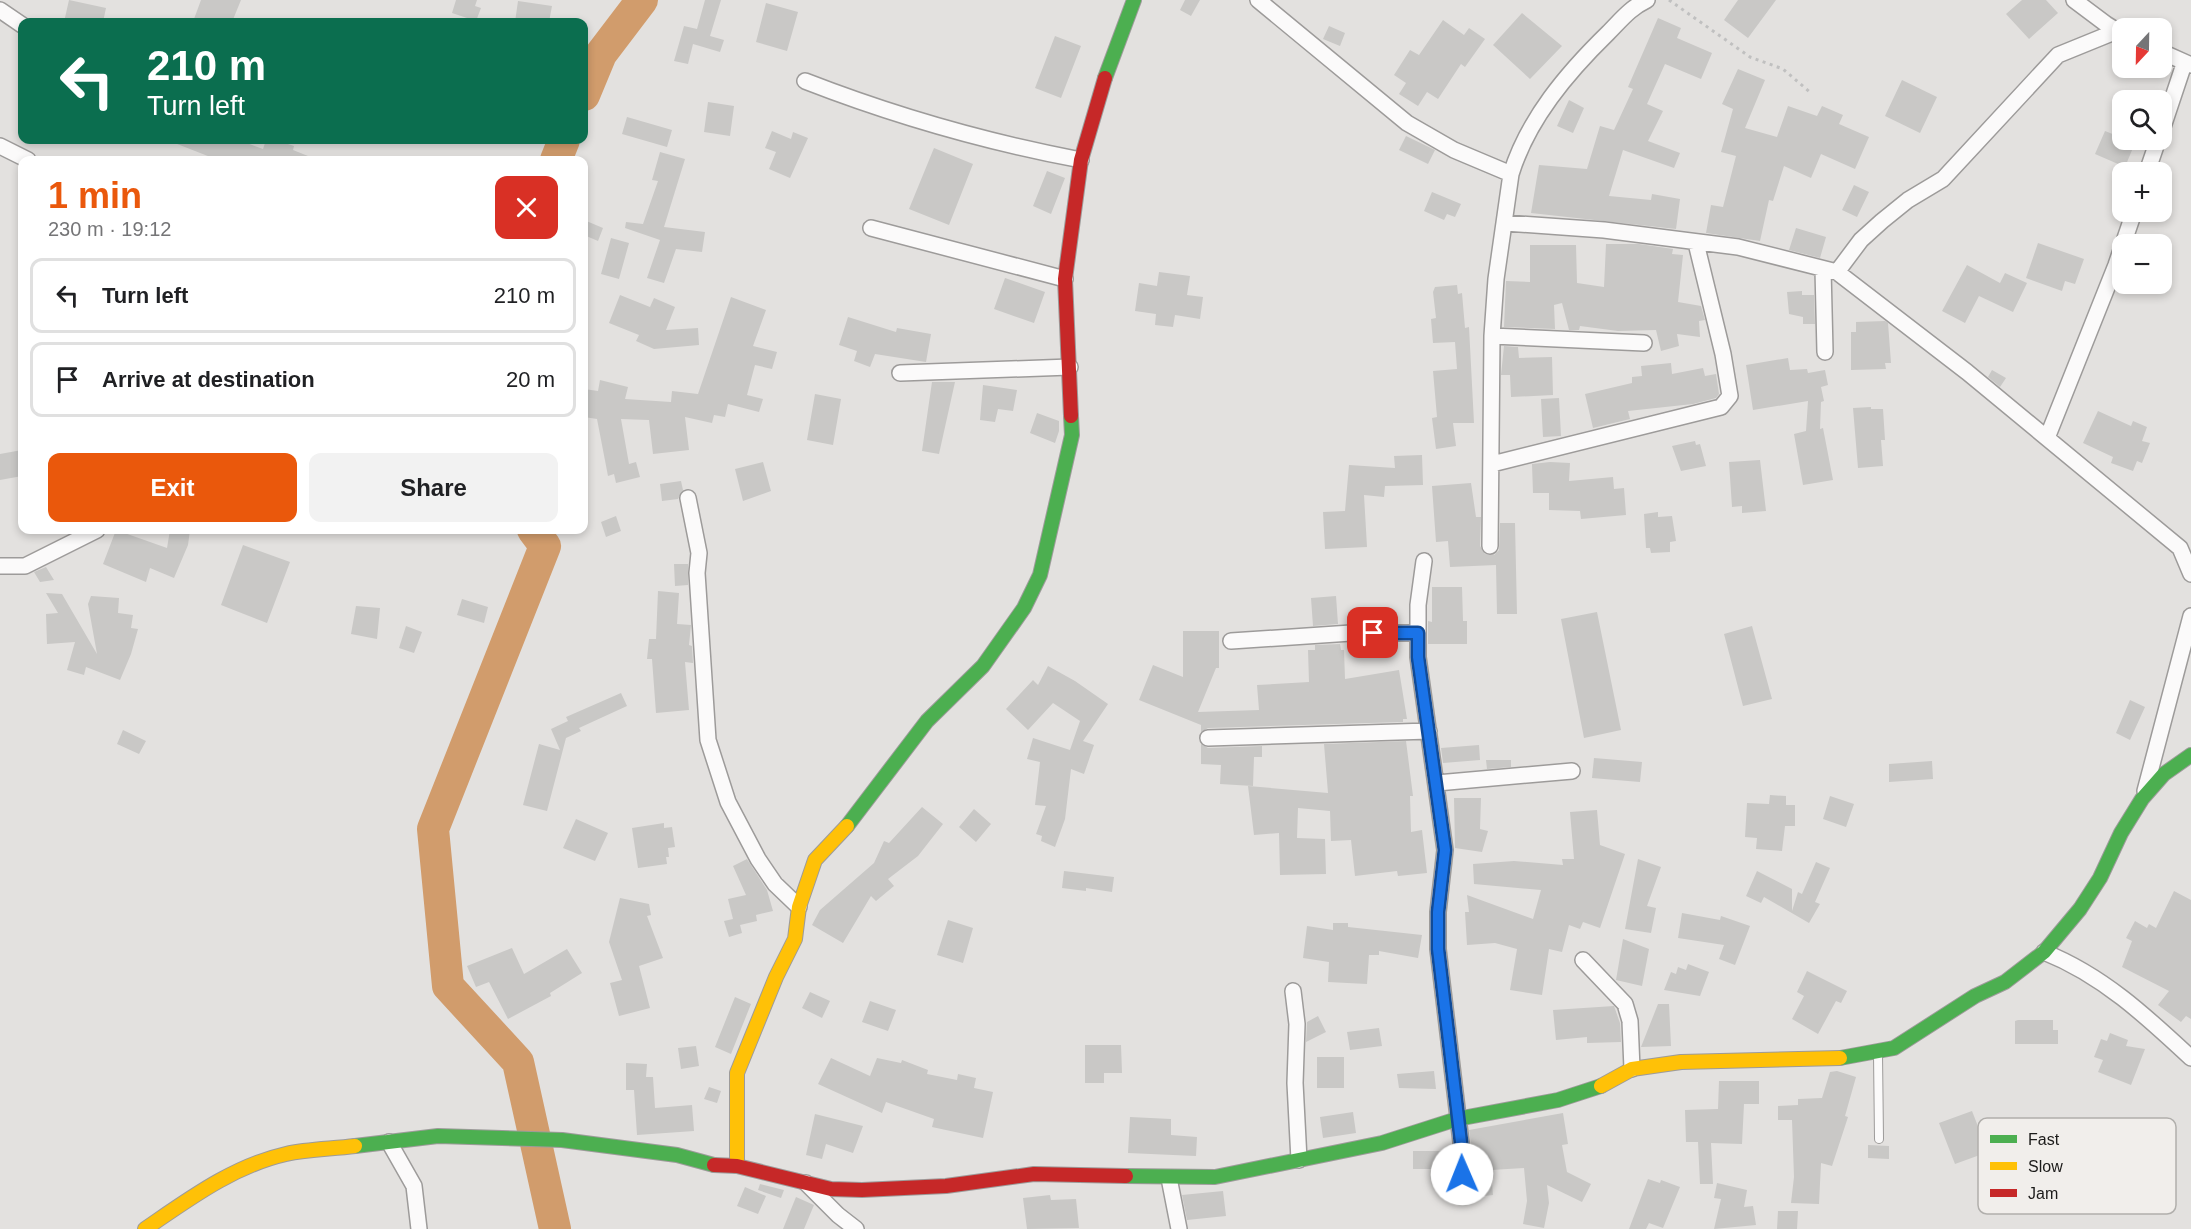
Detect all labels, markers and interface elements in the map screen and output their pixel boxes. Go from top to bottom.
north arrow [2112,18,2172,78]
map controls [2112,18,2172,294]
icon: left [48,42,126,120]
text: 210 m [147,42,266,89]
button: search [2112,90,2172,150]
text: Turn left [147,91,245,121]
button: + [2112,162,2172,222]
text: 1 min [48,175,142,216]
button: close [495,176,558,239]
text: 230 m · 19:12 [48,218,171,240]
button: − [2112,234,2172,294]
icon: left [51,279,84,312]
text: Turn left [102,283,188,308]
text: 210 m [494,283,555,308]
icon: arrive [51,363,84,396]
text: Arrive at destination [102,367,315,392]
text: 20 m [506,367,555,392]
button: Exit [48,453,297,522]
button: Share [309,453,558,522]
pin [1347,607,1398,658]
icon: arrive [1356,616,1389,649]
legend [1978,1118,2176,1214]
text: Fast [2028,1131,2060,1148]
position arrow [1430,1142,1494,1206]
text: Slow [2028,1158,2063,1175]
text: Jam [2028,1185,2058,1202]

